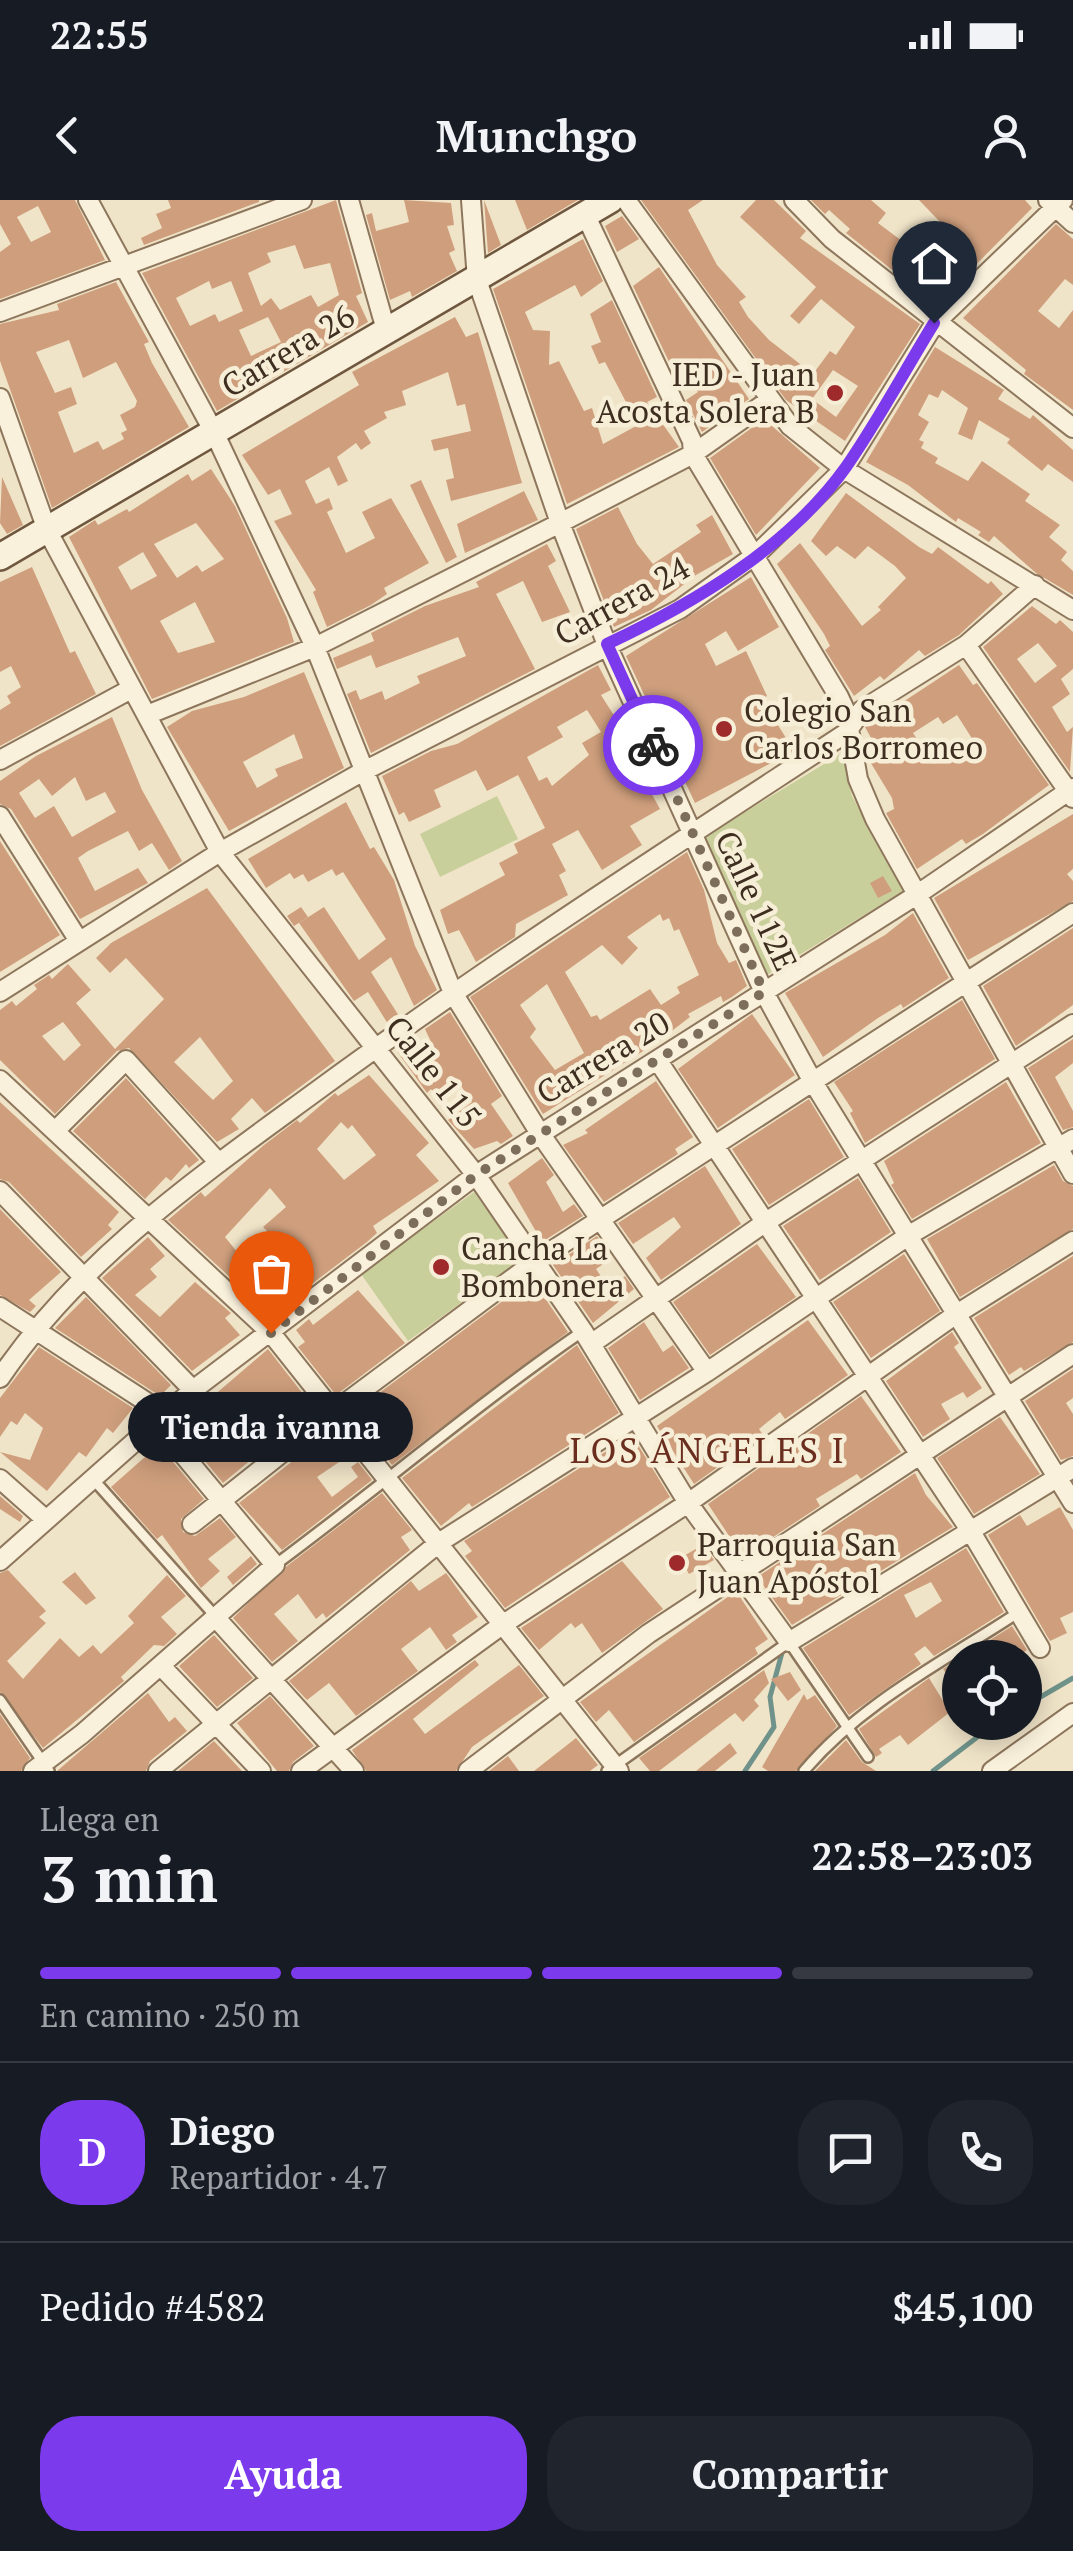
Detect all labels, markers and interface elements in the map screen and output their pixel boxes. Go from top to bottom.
text: 22:55 [50,10,149,60]
text: Munchgo [436,105,637,165]
icon: back [40,108,95,163]
icon: person [978,108,1033,163]
pin [892,221,977,324]
icon: home [907,236,962,291]
street label: Carrera 26 [213,294,362,406]
place label: IED - Juan Acosta Solera B [596,353,815,432]
marker: IED - Juan Acosta Solera B [824,382,846,404]
street label: Carrera 24 [547,546,696,654]
place label: Colegio San Carlos Borromeo [744,689,983,768]
courier [603,695,703,795]
icon: bike [626,718,681,773]
marker: Colegio San Carlos Borromeo [713,718,735,740]
street label: Calle 112E [706,824,808,977]
street label: Carrera 20 [528,1001,677,1113]
street label: Calle 115 [377,1007,491,1136]
place label: Cancha La Bombonera [461,1227,625,1306]
pin [229,1231,314,1334]
icon: bag [244,1246,299,1301]
marker: Cancha La Bombonera [430,1256,452,1278]
callout: Tienda ivanna [128,1393,414,1463]
text: Tienda ivanna [160,1406,381,1448]
district label: LOS ÁNGELES I [570,1427,846,1473]
place label: Parroquia San Juan Apóstol [697,1523,896,1602]
marker: Parroquia San Juan Apóstol [666,1552,688,1574]
map controls [942,1640,1042,1740]
button: locate [942,1640,1042,1740]
text: Llega en [40,1798,159,1840]
text: 22:58–23:03 [811,1831,1033,1881]
text: 3 min [40,1834,218,1921]
text: En camino · 250 m [40,1994,300,2036]
button: chat [798,2100,903,2205]
button: phone [928,2100,1033,2205]
text: Diego [170,2106,275,2156]
text: D [79,2127,106,2177]
text: Repartidor · 4.7 [170,2156,388,2198]
text: Pedido #4582 [40,2282,266,2332]
text: $45,100 [893,2282,1033,2332]
button: Ayuda [40,2416,527,2531]
button: Compartir [547,2416,1033,2531]

